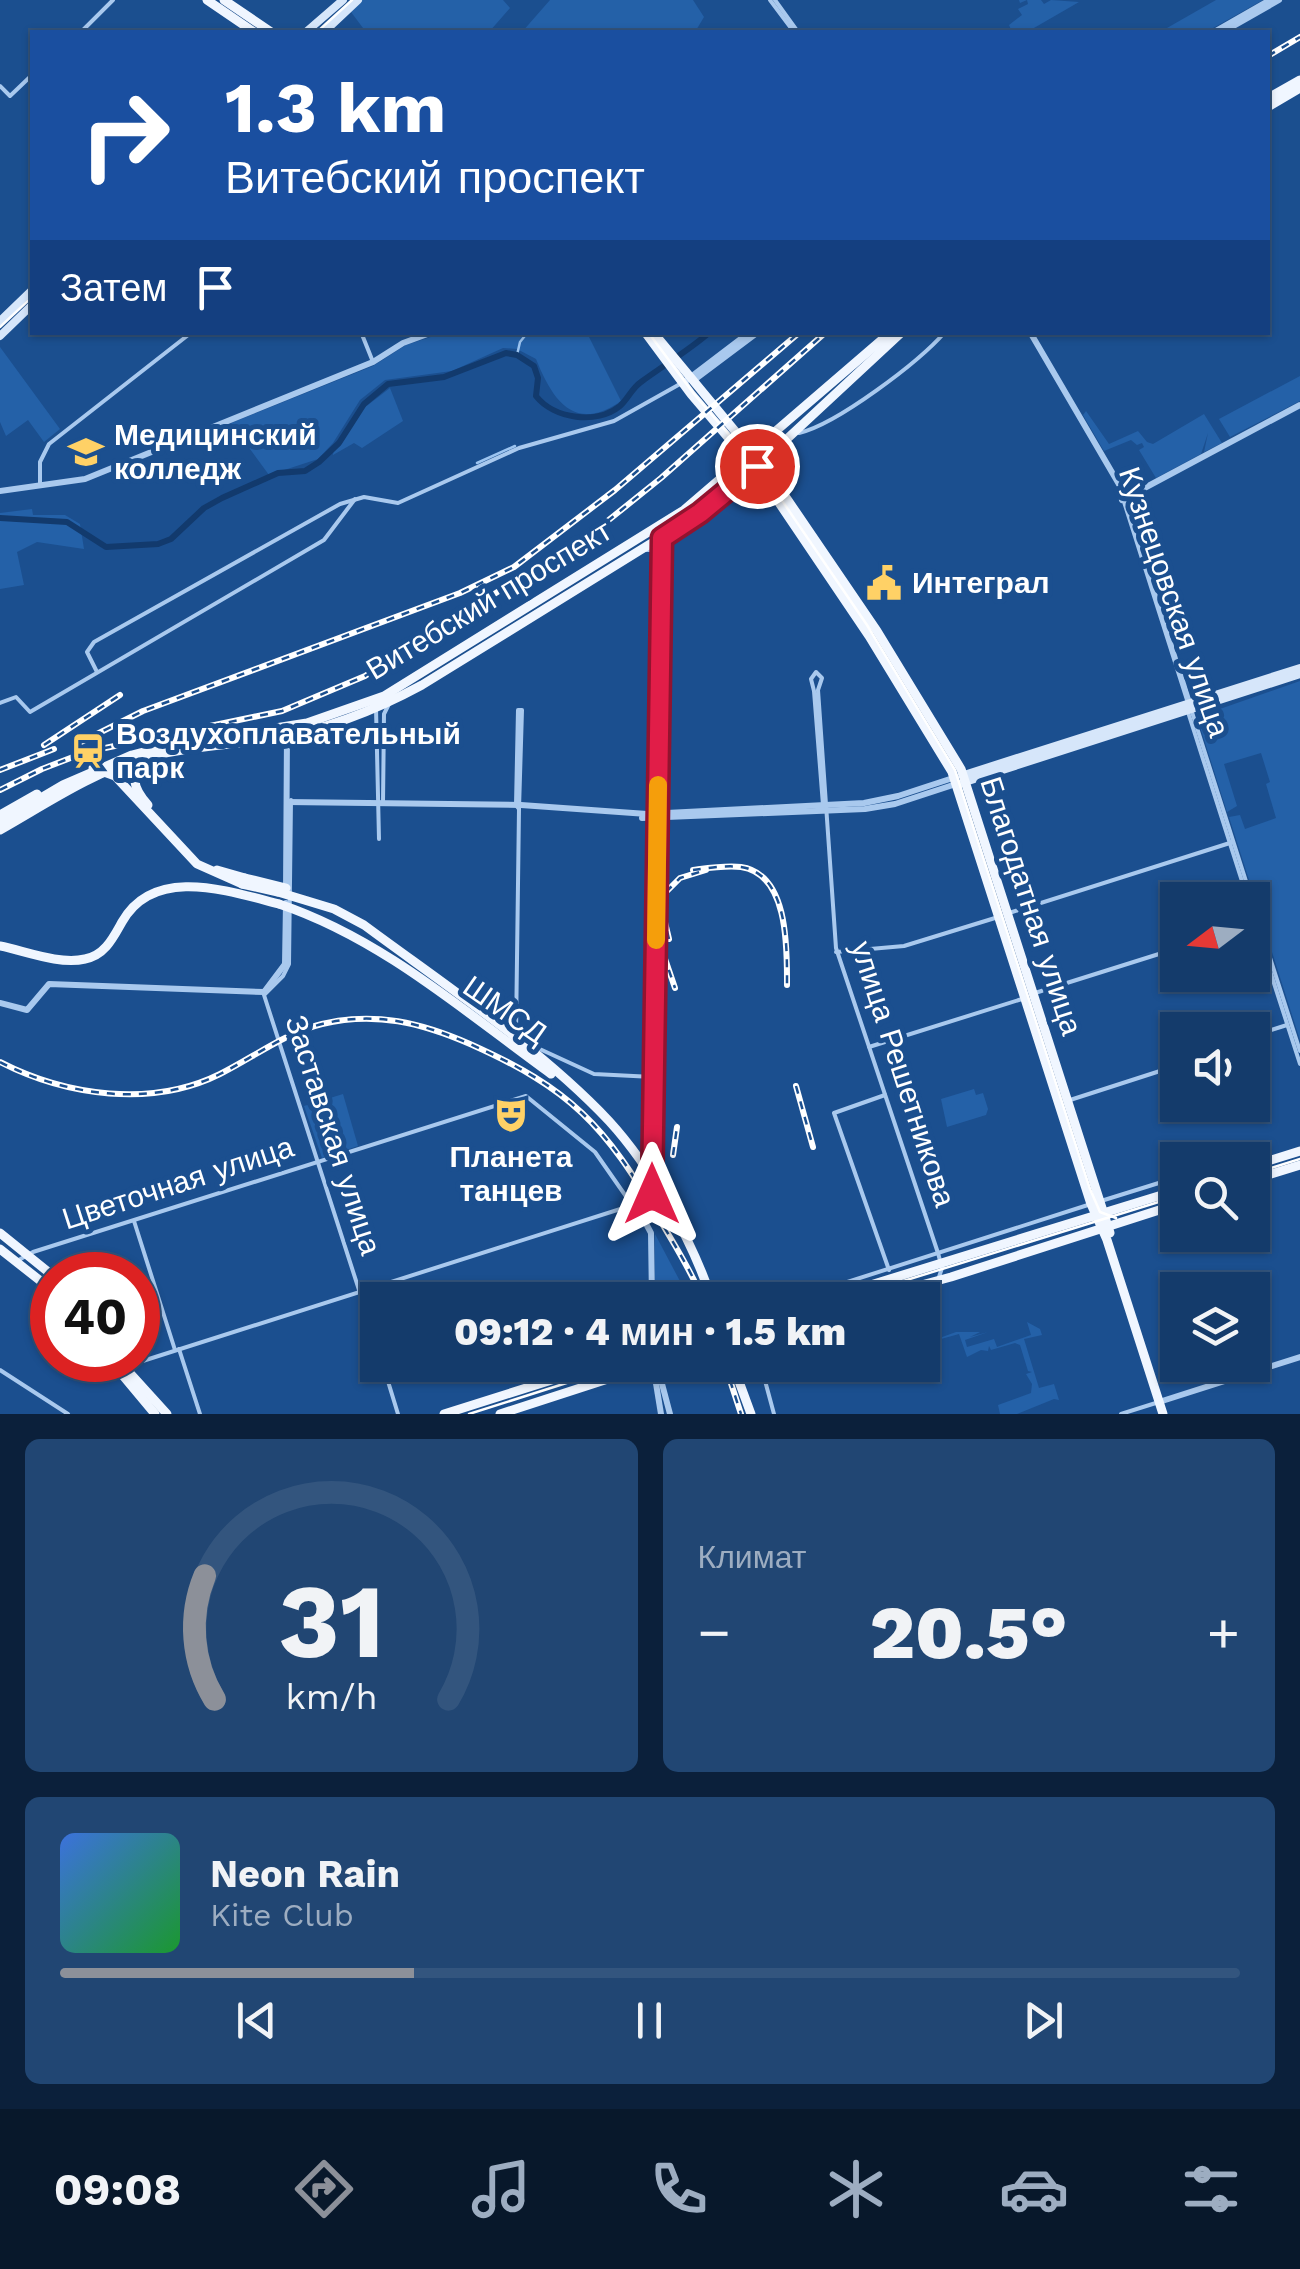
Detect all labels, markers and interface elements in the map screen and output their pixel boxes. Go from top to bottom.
text: 1.3 km [225,67,446,149]
icon: right [60,70,190,200]
text: Витебский проспект [225,151,645,204]
icon: arrive [188,260,243,315]
text: Затем [60,266,168,310]
place label: Медицинский колледж [114,417,317,486]
pin [715,424,800,509]
school or university icon: Медицинский колледж [67,433,105,471]
icon: arrive [730,439,785,494]
street label: Кузнецовская улица [1112,462,1237,742]
street label: Витебский проспект [360,512,618,687]
public building icon: Интеграл [865,564,903,602]
place label: Интеграл [912,565,1050,600]
place label: Воздухоплавательный парк [116,716,461,785]
station icon: Воздухоплавательный парк [69,732,107,770]
street label: Благодатная улица [973,772,1090,1040]
north arrow [1160,882,1270,992]
map controls [1160,882,1270,1382]
street label: улица Решетникова [844,937,963,1211]
street label: ШМСД [457,968,554,1051]
street label: Заставская улица [278,1011,389,1259]
button: sound [1160,1012,1270,1122]
theatre icon: Планета танцев [492,1096,530,1134]
street label: Цветочная улица [58,1129,298,1236]
place label: Планета танцев [449,1139,573,1208]
position arrow [600,1142,704,1246]
button: search [1160,1142,1270,1252]
speed limit sign: 40 [30,1252,160,1382]
button: layers [1160,1272,1270,1382]
text: 09:12 · 4 мин · 1.5 km [454,1310,846,1354]
text: Климат [698,1538,806,1576]
text: 31 [278,1560,385,1682]
text: 20.5° [870,1588,1068,1676]
text: − [698,1600,731,1664]
text: + [1207,1600,1240,1664]
text: km/h [285,1676,377,1718]
text: Neon Rain [210,1852,400,1896]
text: Kite Club [210,1896,354,1934]
icon: previous [229,1993,284,2048]
icon: pause [622,1993,677,2048]
icon: next [1016,1993,1071,2048]
icon: directions [289,2154,359,2224]
icon: music [466,2154,536,2224]
icon: phone [644,2154,714,2224]
icon: climate [821,2154,891,2224]
icon: car [999,2154,1069,2224]
icon: filters [1176,2154,1246,2224]
text: 09:08 [54,2163,181,2216]

